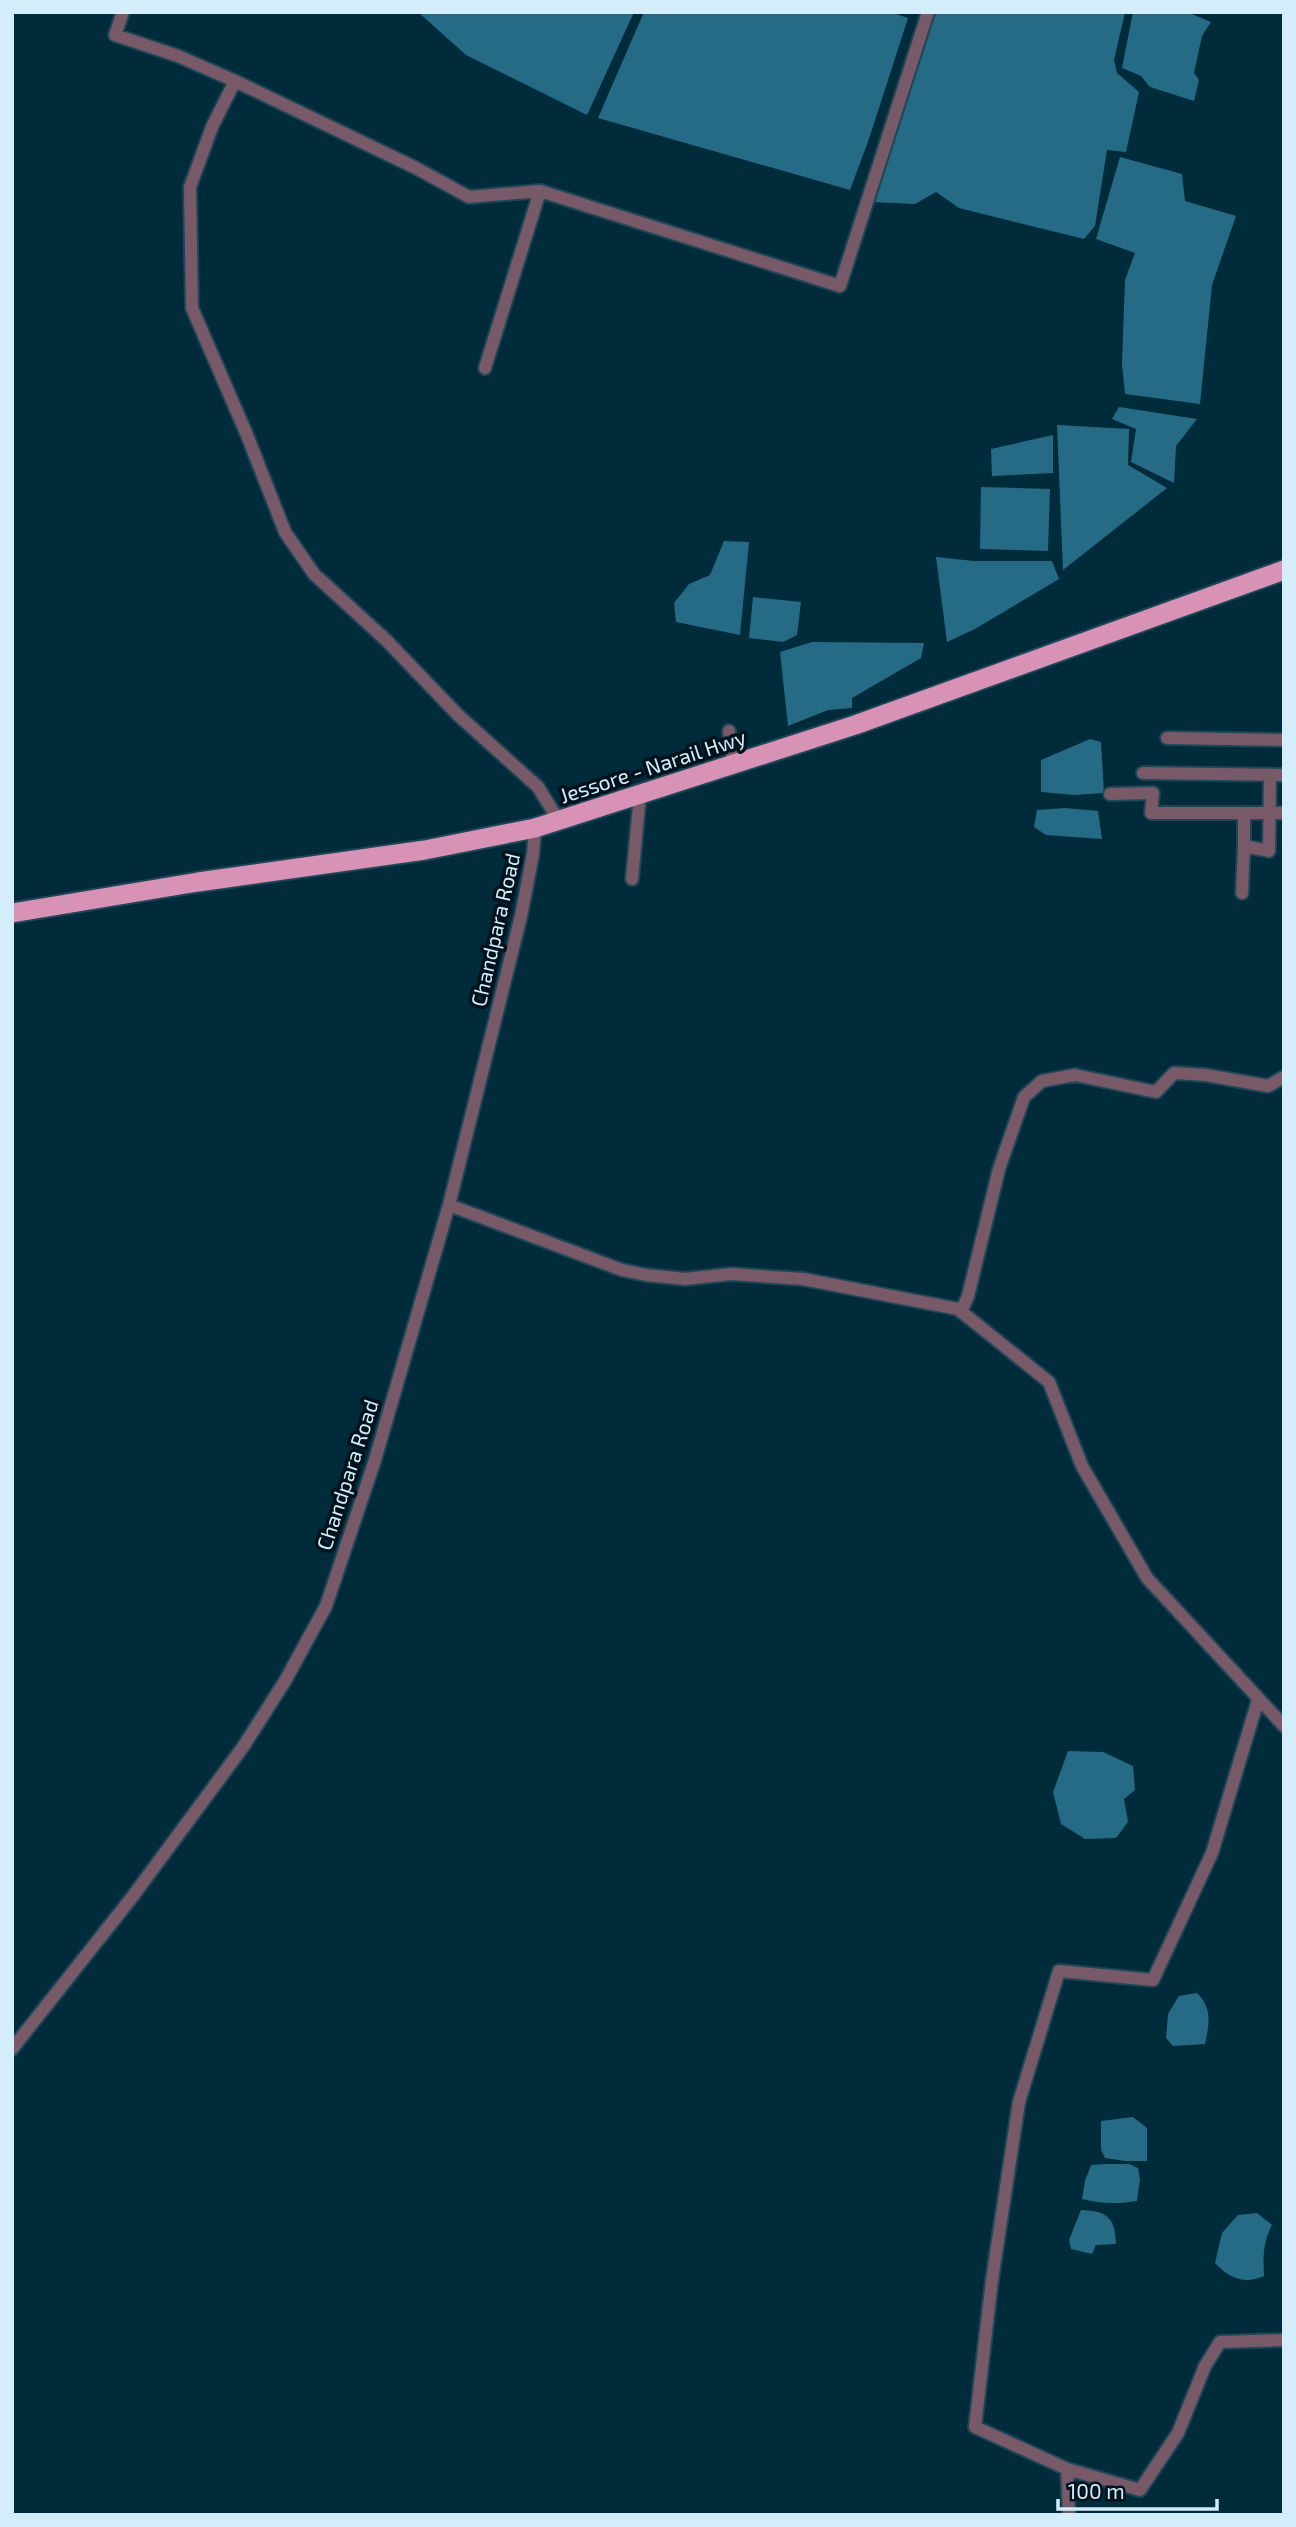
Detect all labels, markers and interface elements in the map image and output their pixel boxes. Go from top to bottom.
street label: Jessore - Narail Hwy [556,724,749,807]
street label: Chandpara Road [465,851,524,1009]
street label: Chandpara Road [310,1396,383,1553]
scale bar [1058,2468,1217,2512]
text: 100 m [1068,2478,1125,2503]

